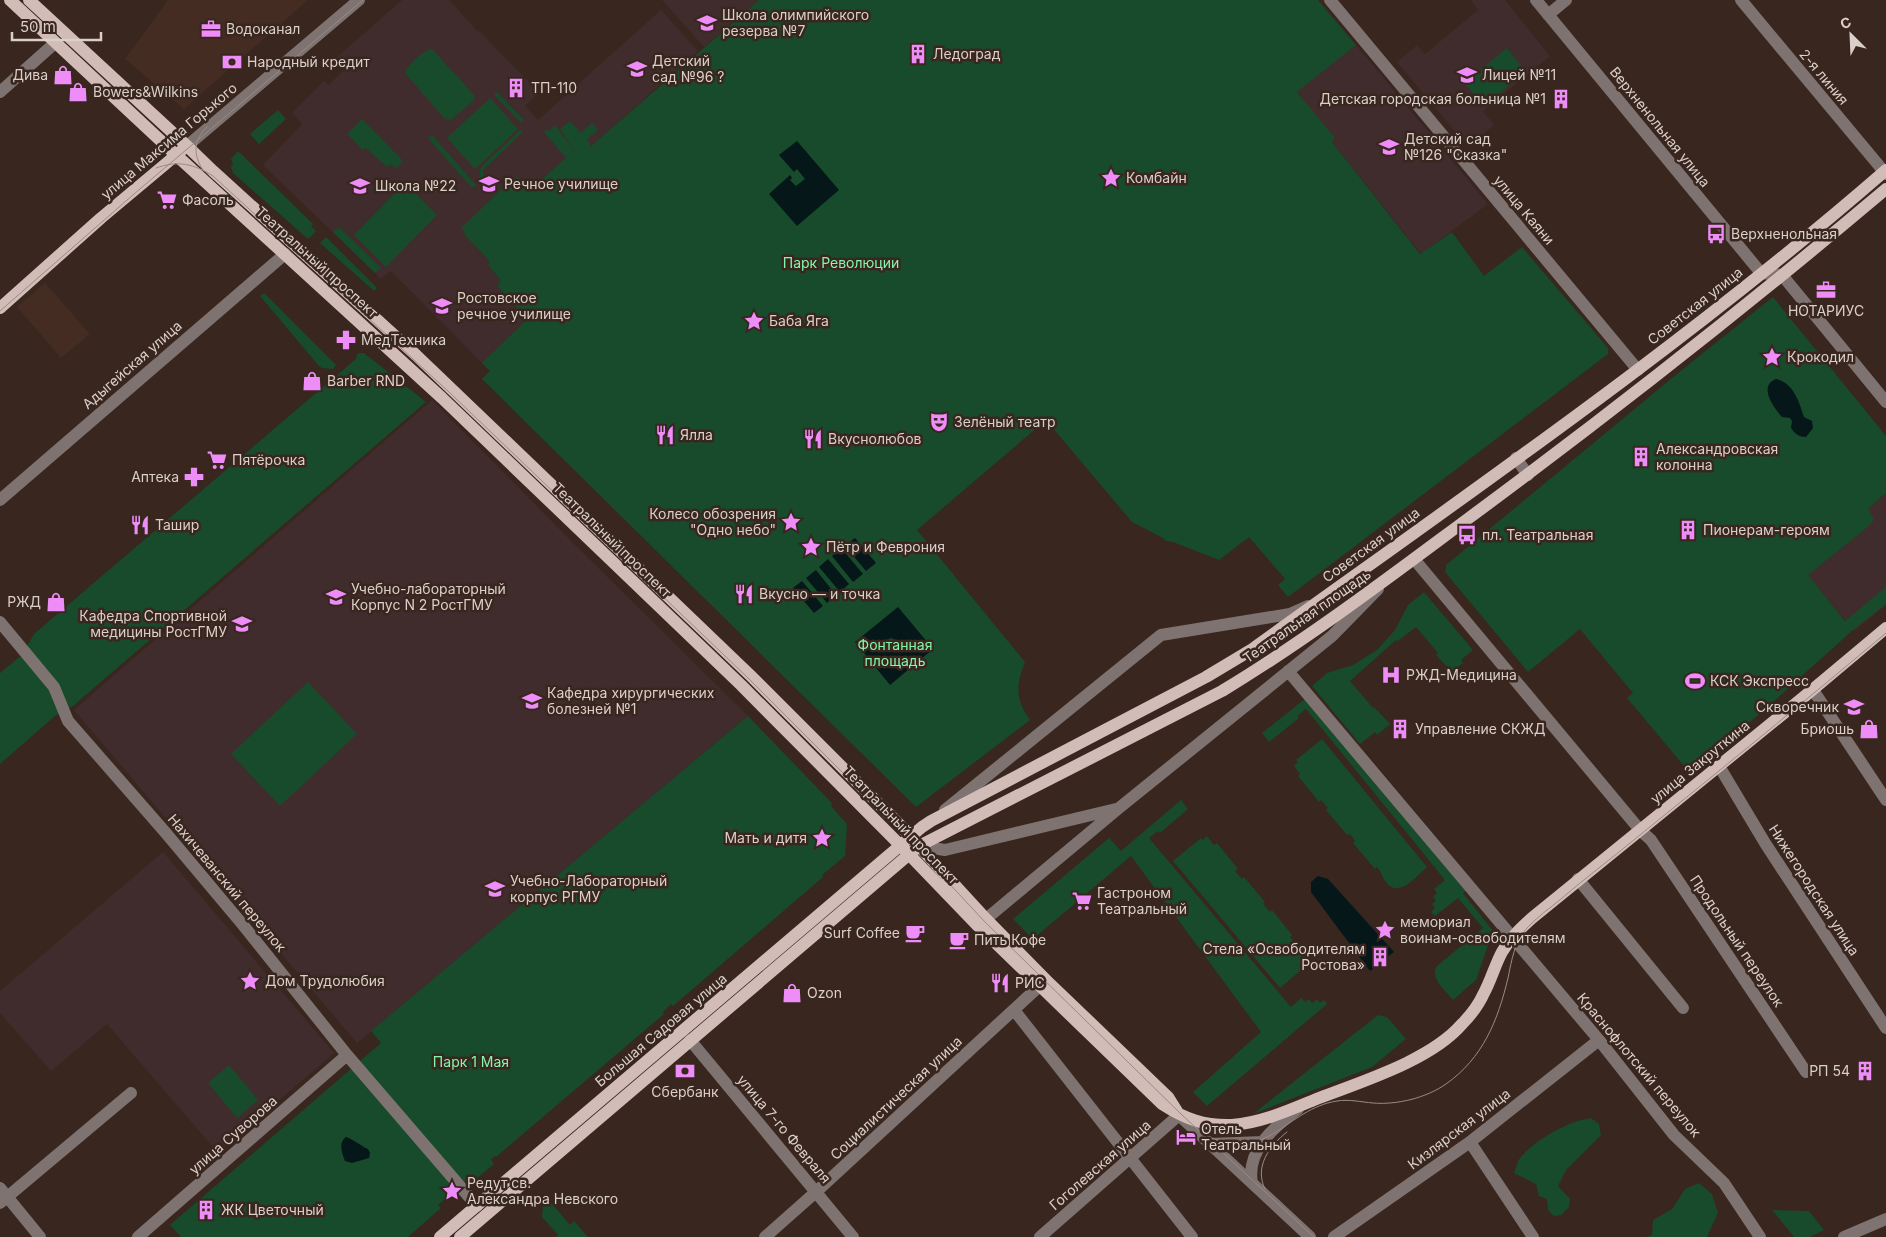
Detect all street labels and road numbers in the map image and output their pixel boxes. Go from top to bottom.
street label: 2-я линия [1796,45,1853,108]
street label: Верхненольная улица [1607,63,1714,190]
street label: улица Максима Горького [97,79,240,202]
street label: улица Каяни [1490,172,1558,248]
street label: Театральный проспект [253,203,382,321]
street label: Советская улица [1644,263,1746,348]
street label: Адыгейская улица [79,317,185,412]
street label: Театральный проспект [550,479,675,601]
street label: Советская улица [1319,504,1423,586]
street label: Театральная площадь [1240,565,1374,666]
street label: улица Закруткина [1647,716,1753,807]
street label: Театральный проспект [840,762,963,888]
street label: Нахичеванский переулок [165,810,290,955]
street label: Нижегородская улица [1766,821,1863,958]
street label: Продольный переулок [1687,872,1788,1010]
street label: Большая Садовая улица [591,969,730,1090]
street label: Краснофлотский переулок [1574,989,1705,1141]
street label: Социалистическая улица [826,1032,965,1163]
street label: улица 7-го Февраля [734,1071,835,1186]
street label: Кизлярская улица [1404,1085,1513,1173]
street label: улица Суворова [185,1092,280,1177]
street label: Гоголевская улица [1046,1116,1154,1213]

